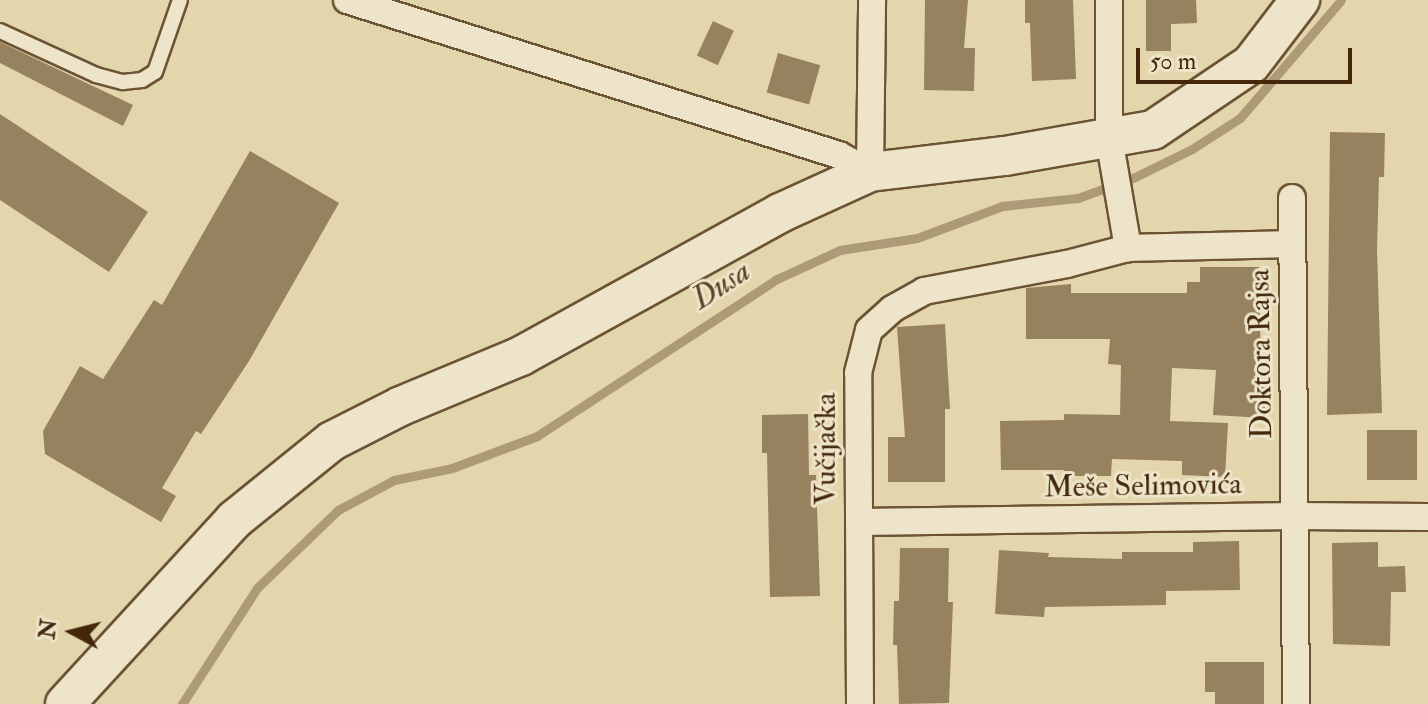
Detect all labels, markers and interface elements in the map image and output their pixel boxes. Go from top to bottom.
scale bar [1140,32,1356,82]
text: 50 m [1150,46,1196,77]
water label: Dusa [684,252,758,318]
street label: Doktora Rajsa [1242,269,1280,439]
street label: Vučijačka [808,393,844,505]
street label: Meše Selimovića [1044,466,1242,506]
north arrow [32,592,112,672]
text: N [33,618,63,641]

